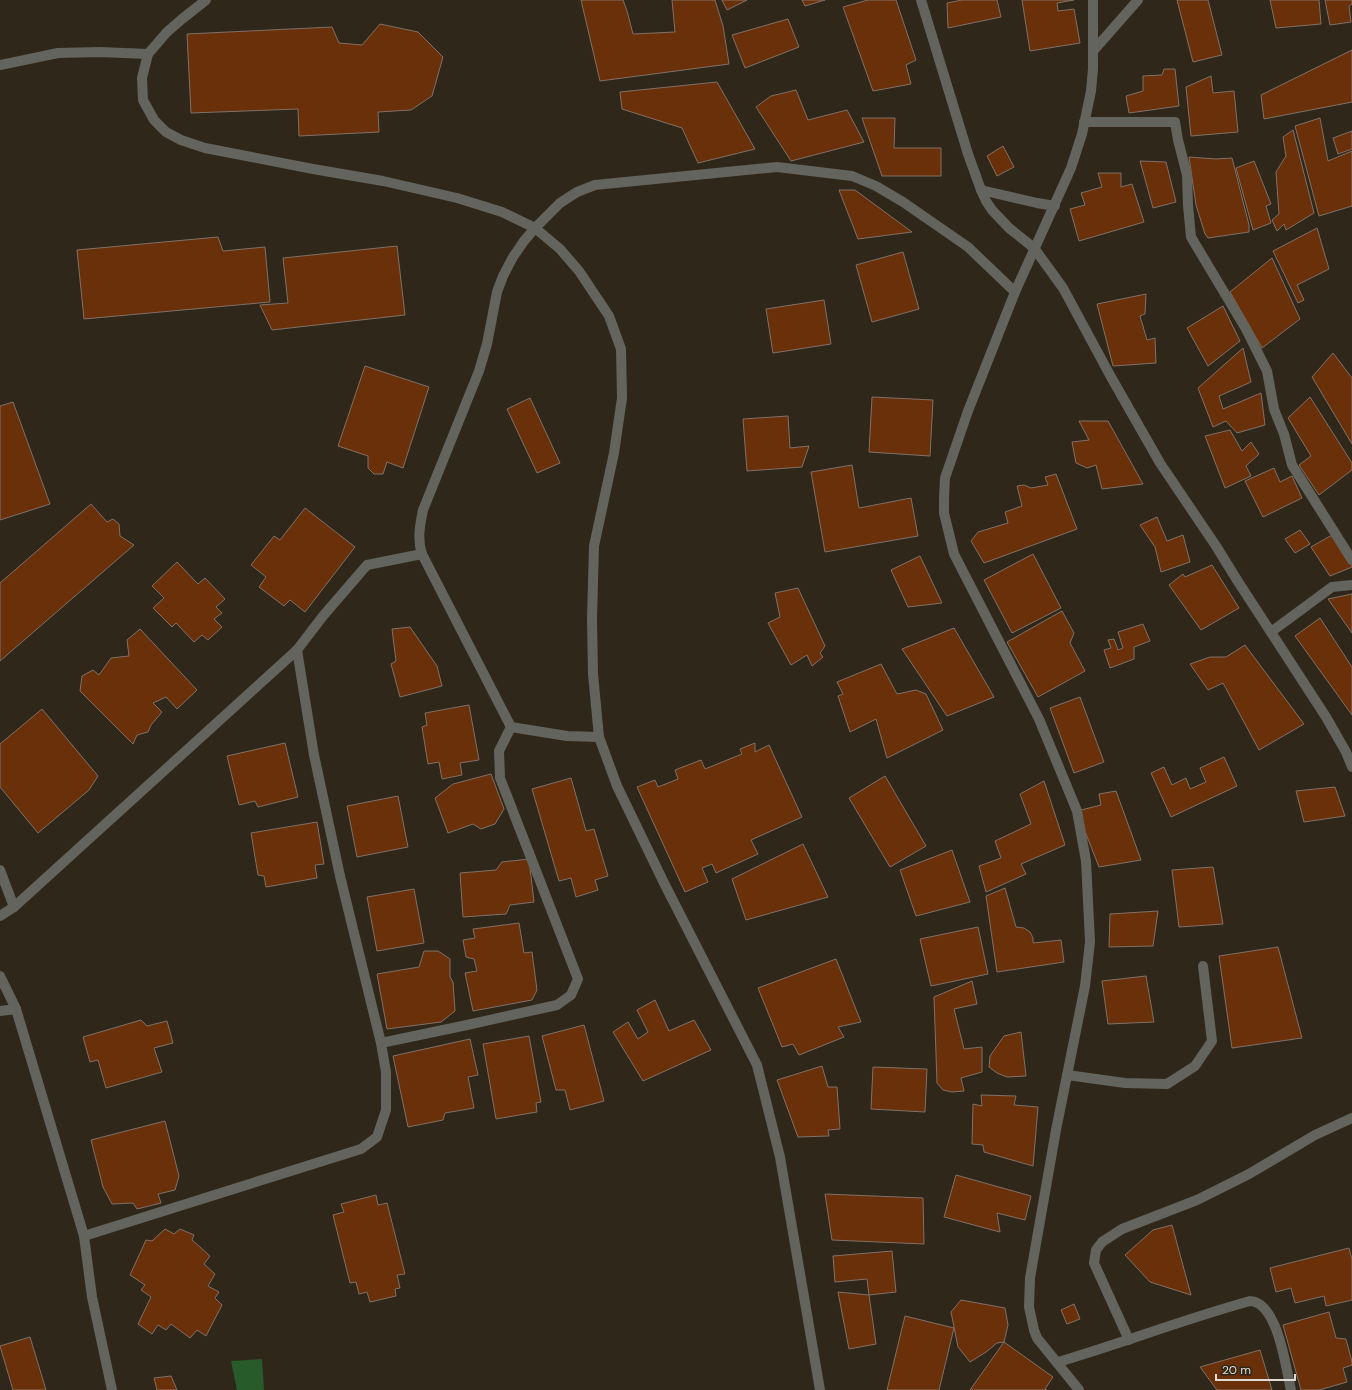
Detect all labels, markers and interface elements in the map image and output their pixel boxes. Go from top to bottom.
scale bar [1216,1356,1295,1382]
text: 20 m [1222,1362,1251,1378]

